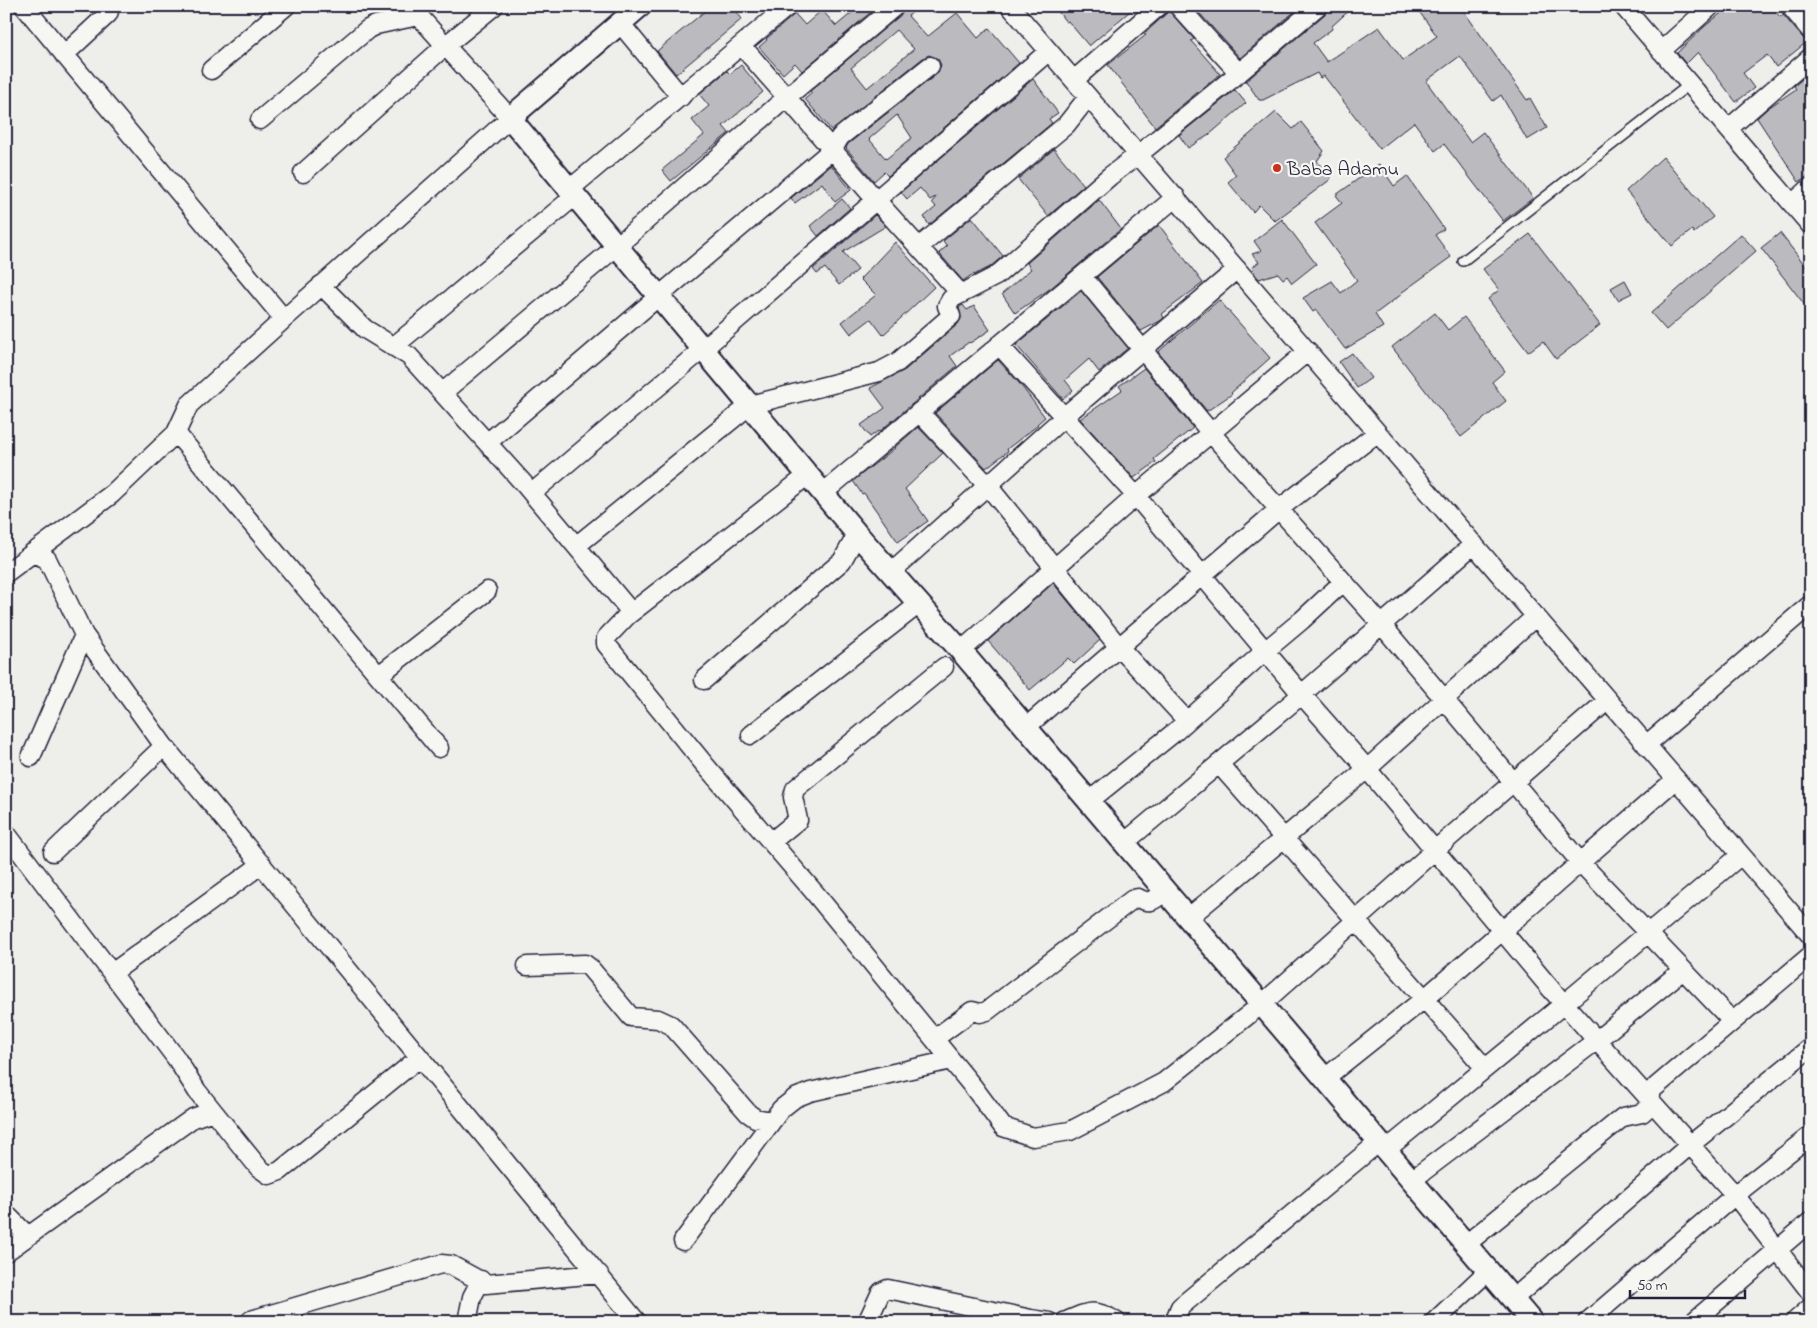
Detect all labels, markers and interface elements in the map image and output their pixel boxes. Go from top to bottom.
place label: Baba Adamu [1286,156,1399,185]
marker: Baba Adamu [1271,162,1283,174]
scale bar [1630,1268,1744,1300]
text: 50 m [1637,1275,1668,1297]

